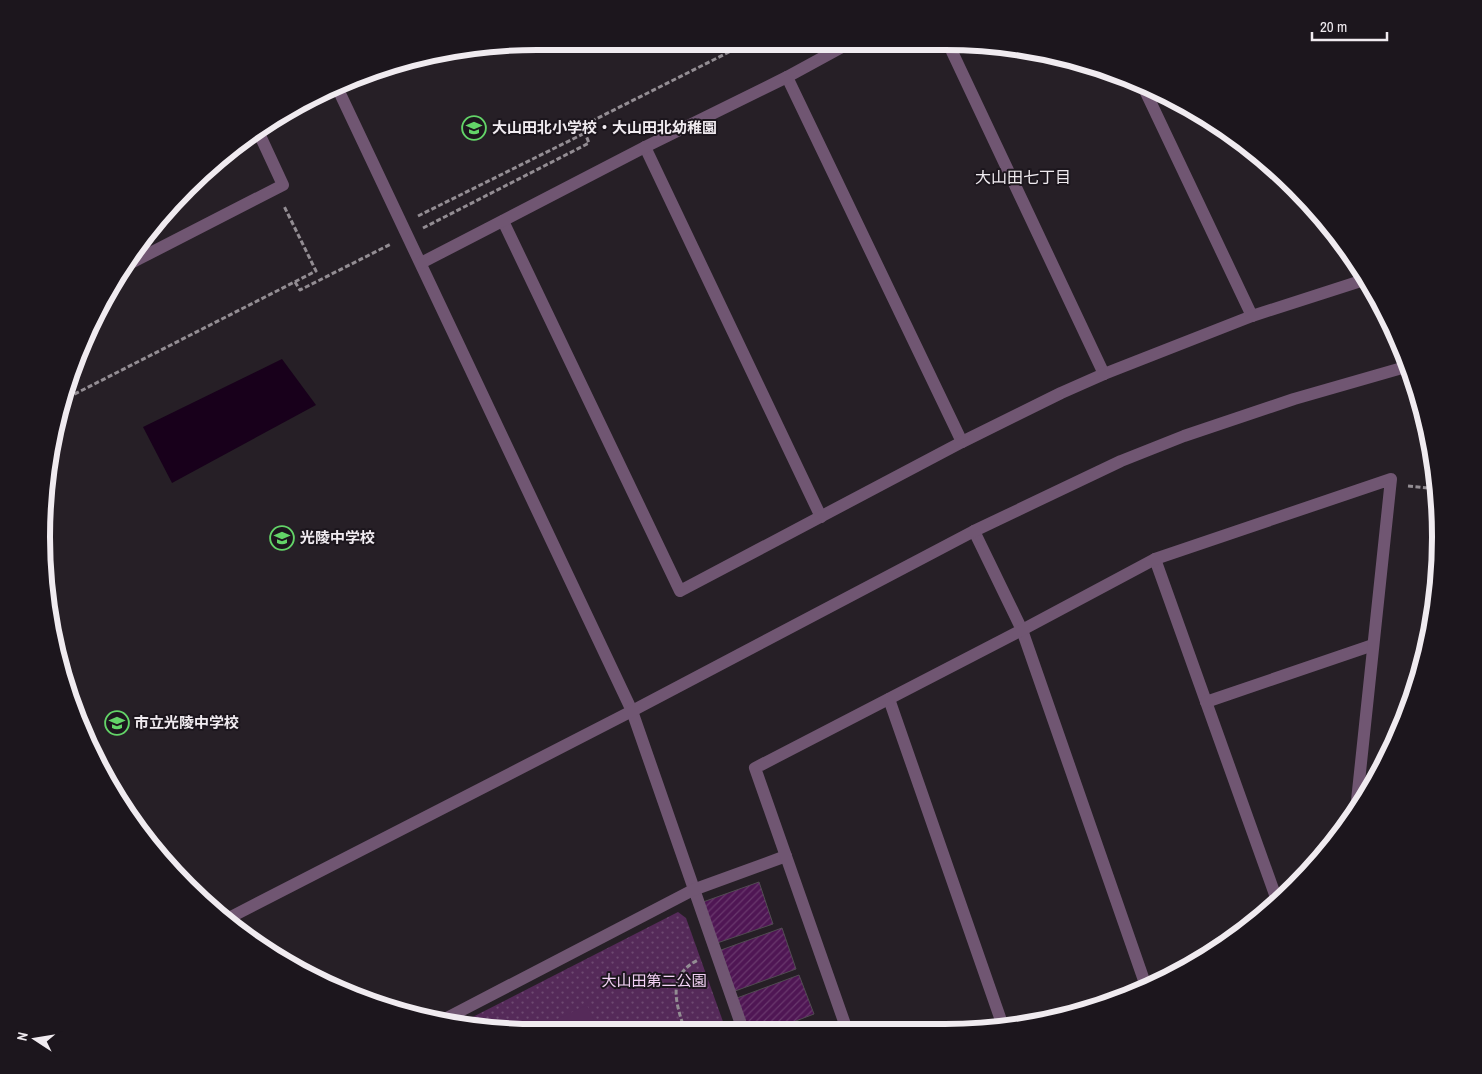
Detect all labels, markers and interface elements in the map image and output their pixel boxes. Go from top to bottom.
scale bar [1312,10,1387,42]
text: 20 m [1320,16,1347,37]
school or university icon: 大山田北小学校・大山田北幼稚園 [461,115,487,141]
place label: 大山田北小学校・大山田北幼稚園 [492,117,717,138]
district label: 大山田七丁目 [975,166,1071,188]
school or university icon: 光陵中学校 [269,525,295,551]
place label: 光陵中学校 [300,527,375,548]
school or university icon: 市立光陵中学校 [104,710,130,736]
place label: 市立光陵中学校 [134,712,239,733]
park label: 大山田第二公園 [601,970,707,991]
north arrow [10,1014,60,1064]
text: N [13,1030,32,1042]

